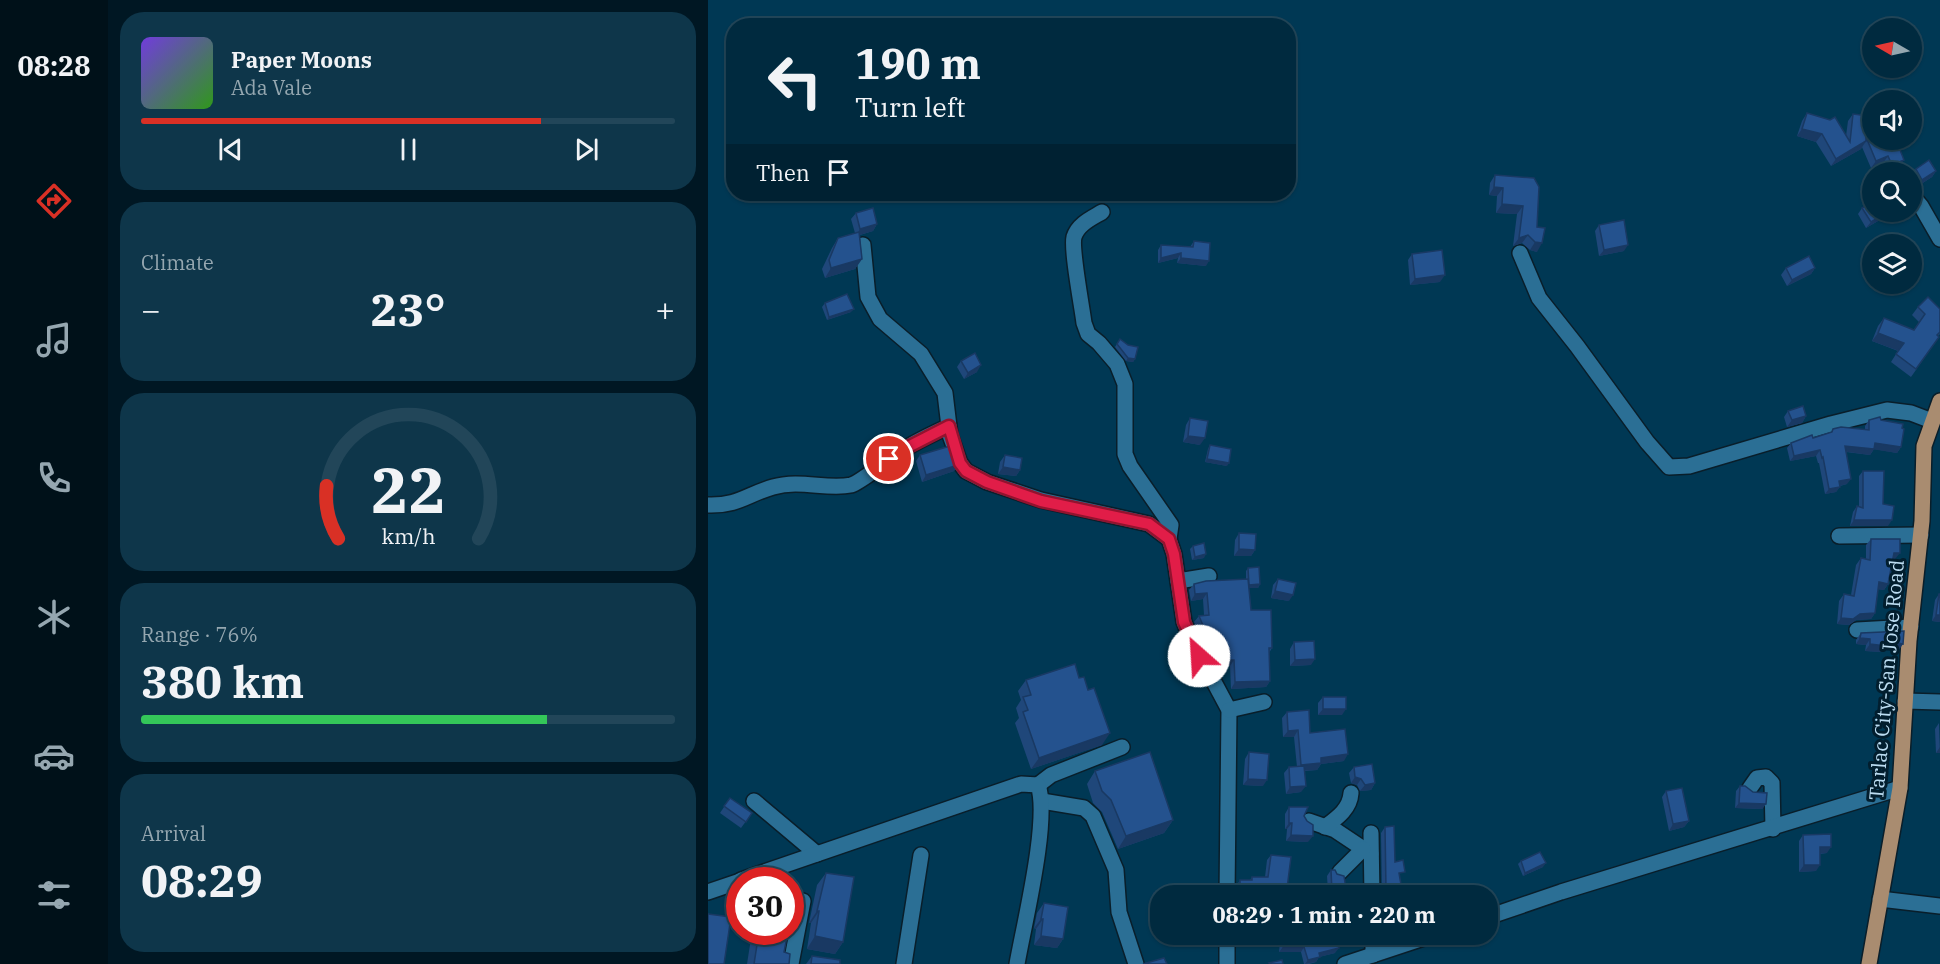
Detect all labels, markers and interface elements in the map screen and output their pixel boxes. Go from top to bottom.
north arrow [1862,18,1922,78]
map controls [1862,18,1922,294]
text: 190 m [855,36,981,91]
icon: left [756,42,834,120]
text: Paper Moons [231,45,372,74]
text: 08:28 [18,48,90,83]
text: Ada Vale [231,74,312,101]
text: Turn left [855,89,966,124]
button: sound [1862,90,1922,150]
icon: previous [214,133,247,166]
icon: pause [392,133,425,166]
icon: next [570,133,603,166]
icon: arrive [822,156,855,189]
text: Then [756,158,810,187]
button: search [1862,162,1922,222]
icon: directions [33,180,75,222]
button: layers [1862,234,1922,294]
text: Climate [141,249,214,276]
text: 23° [370,280,446,338]
text: − [141,288,161,331]
text: + [655,288,675,331]
icon: music [33,319,75,361]
pin [863,433,914,484]
icon: arrive [872,442,905,475]
text: 22 [371,449,445,530]
icon: phone [33,457,75,499]
text: km/h [381,522,435,550]
street label: Tarlac City-San Jose Road [1862,559,1910,801]
icon: climate [33,596,75,638]
text: Range · 76% [141,621,258,648]
position arrow [1167,624,1231,688]
text: 380 km [141,652,304,710]
icon: car [33,735,75,777]
text: Arrival [141,820,206,847]
text: 08:29 [141,851,263,909]
speed limit sign: 30 [726,867,804,945]
icon: filters [33,874,75,916]
text: 08:29 · 1 min · 220 m [1212,900,1436,929]

